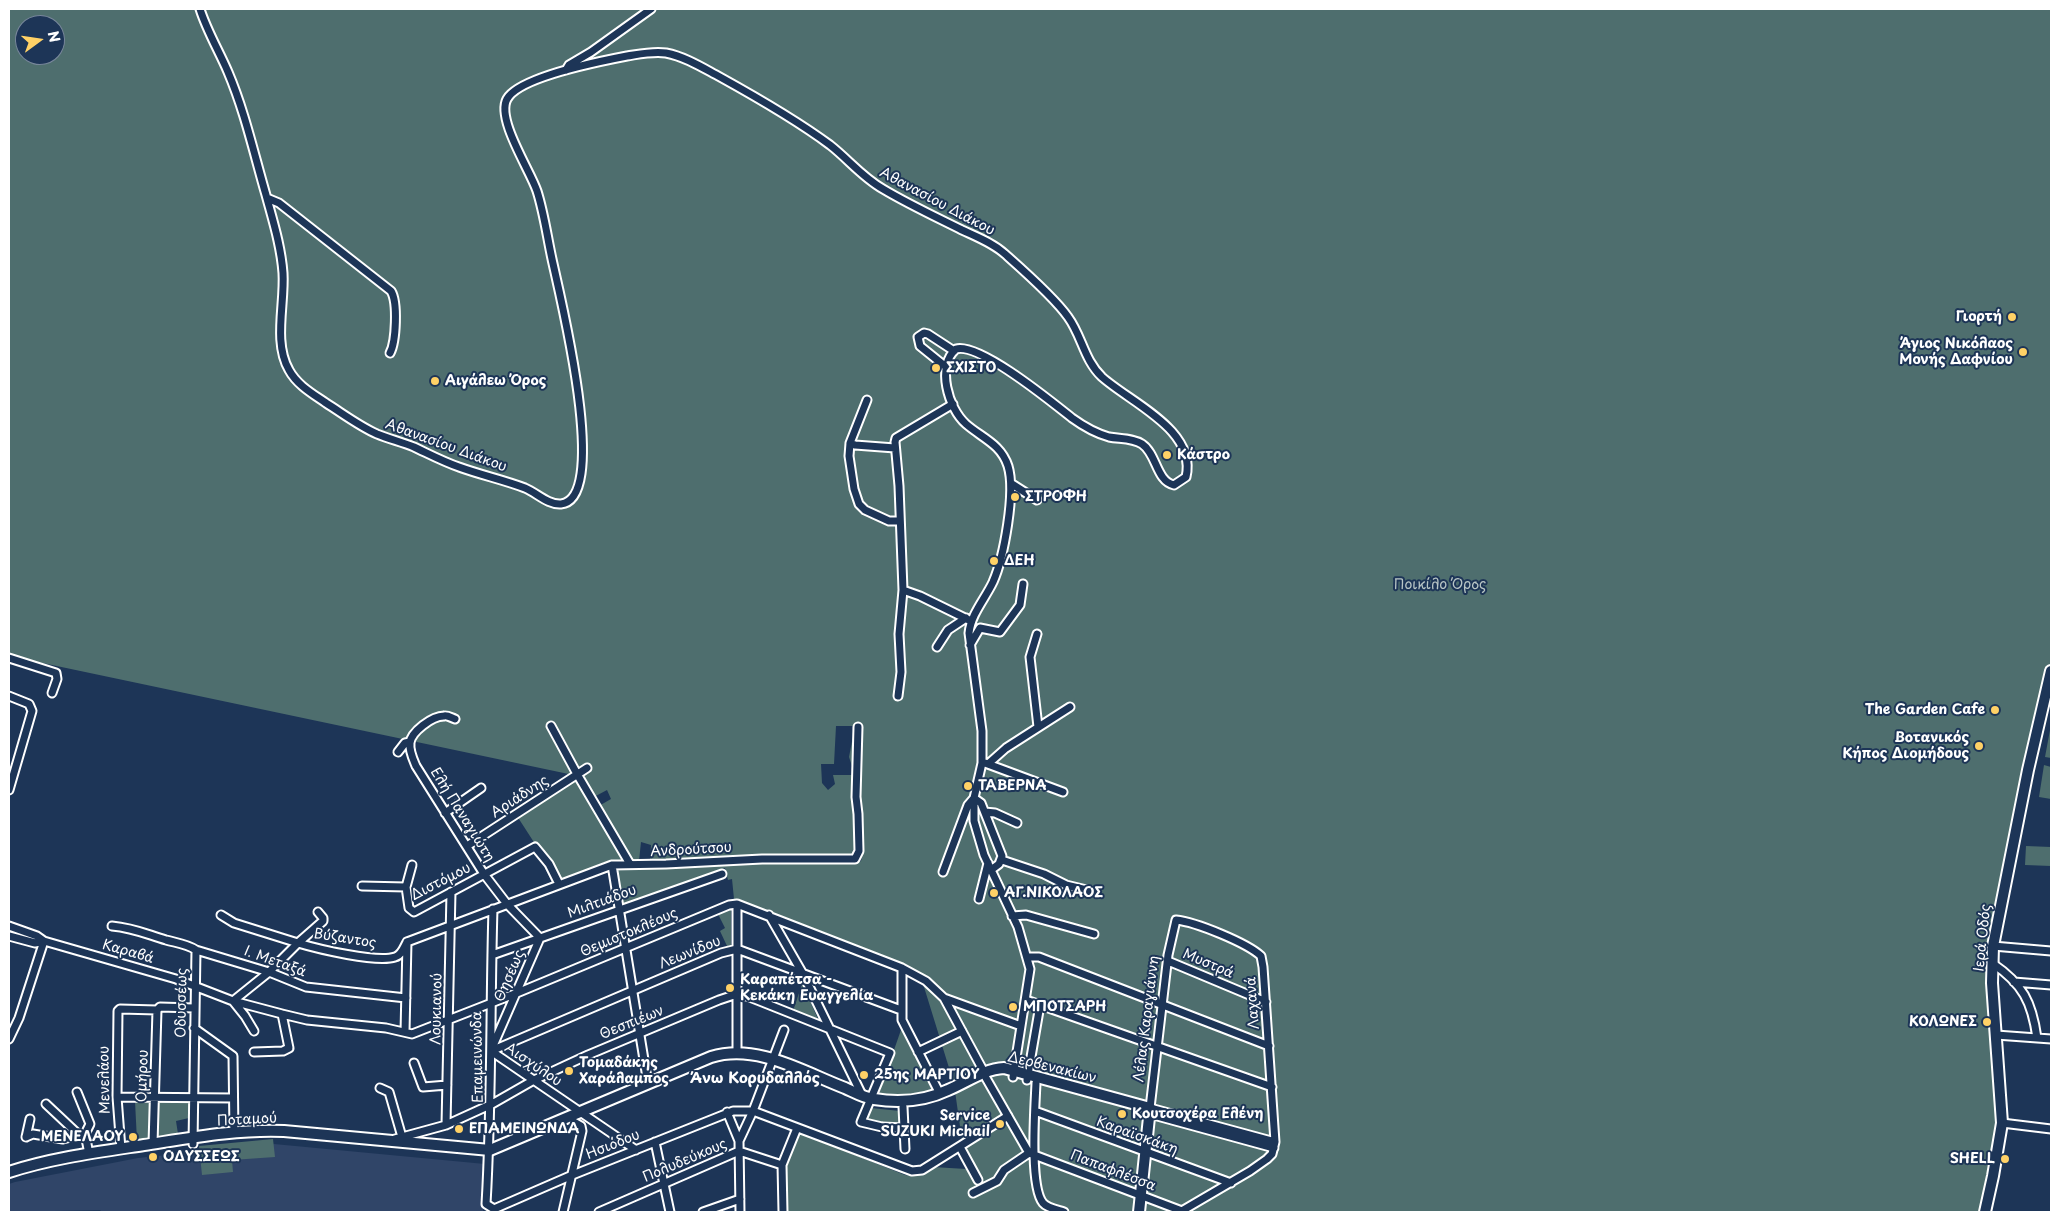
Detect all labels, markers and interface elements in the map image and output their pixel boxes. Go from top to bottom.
north arrow [15,15,65,65]
text: N [43,29,66,44]
street label: Αθανασίου Διάκου [877,165,997,239]
place label: Γιορτή [1956,309,2002,325]
marker: Γιορτή [2006,311,2018,323]
place label: Άγιος Νικόλαος Μονής Δαφνίου [1899,336,2013,368]
marker: Άγιος Νικόλαος Μονής Δαφνίου [2017,346,2029,358]
place label: ΣΧΙΣΤΟ [946,360,996,376]
marker: ΣΧΙΣΤΟ [930,362,942,374]
place label: Αιγάλεω Όρος [445,373,546,389]
marker: Αιγάλεω Όρος [429,375,441,387]
street label: Αθανασίου Διάκου [383,416,509,476]
place label: Κάστρο [1177,447,1230,463]
marker: Κάστρο [1161,449,1173,461]
place label: ΣΤΡΟΦΗ [1025,489,1087,505]
marker: ΣΤΡΟΦΗ [1009,491,1021,503]
place label: ΔΕΗ [1004,553,1035,569]
marker: ΔΕΗ [988,555,1000,567]
park label: Ποικίλο Όρος [1394,577,1486,593]
place label: The Garden Cafe [1865,702,1985,718]
marker: The Garden Cafe [1989,704,2001,716]
place label: Βοτανικός Κήπος Διομήδους [1842,730,1969,762]
marker: Βοτανικός Κήπος Διομήδους [1973,740,1985,752]
street label: Ελή Παναγιώτη [426,765,498,865]
street label: Αριάδνης [488,772,552,822]
place label: ΤΑΒΕΡΝΑ [978,778,1047,794]
marker: ΤΑΒΕΡΝΑ [962,780,974,792]
street label: Ανδρούτσου [650,839,732,861]
street label: Διστόμου [408,860,474,904]
street label: Μιλτιάδου [565,882,639,922]
place label: ΑΓ.ΝΙΚΟΛΑΟΣ [1004,885,1103,901]
marker: ΑΓ.ΝΙΚΟΛΑΟΣ [988,887,1000,899]
street label: Ιερά Οδός [1971,903,1995,973]
street label: Θεμιστοκλέους [578,905,680,961]
street label: Βύζαντος [313,926,377,952]
street label: Λεωνίδου [657,933,723,973]
street label: Καραβά [100,937,156,967]
street label: Ι. Μεταξά [242,943,308,981]
street label: Μυστρά [1180,946,1236,982]
street label: Θησέως [492,948,528,1004]
street label: Λέλας Καραγιάννη [1131,955,1163,1083]
street label: Οδυσσέως [173,968,191,1038]
place label: Καραπέτσα - Κεκάκη Ευαγγελία [740,972,873,1004]
street label: Λουκιανού [428,973,446,1045]
street label: Λαχανά [1243,976,1263,1030]
marker: Καραπέτσα - Κεκάκη Ευαγγελία [724,982,736,994]
place label: ΜΠΟΤΣΑΡΗ [1023,999,1107,1015]
marker: ΜΠΟΤΣΑΡΗ [1007,1001,1019,1013]
street label: Θεσπιέων [597,1003,667,1043]
street label: Επαμεινώνδα [469,1011,487,1103]
place label: ΚΟΛΩΝΕΣ [1909,1014,1977,1030]
marker: ΚΟΛΩΝΕΣ [1981,1016,1993,1028]
street label: Αισχύλου [501,1040,565,1090]
street label: Μενελάου [96,1046,114,1114]
street label: Ομήρου [134,1049,152,1103]
street label: Δερβενακίων [1006,1049,1098,1087]
place label: Τομαδάκης Χαράλαμπος [579,1055,669,1088]
marker: Τομαδάκης Χαράλαμπος [563,1065,575,1077]
place label: 25ης ΜΑΡΤΙΟΥ [874,1067,979,1083]
marker: 25ης ΜΑΡΤΙΟΥ [858,1069,870,1081]
district label: Άνω Κορυδαλλός [690,1070,820,1088]
place label: Κουτσοχέρα Ελένη [1132,1106,1264,1122]
place label: Service SUZUKI Michail [880,1108,990,1140]
marker: Κουτσοχέρα Ελένη [1116,1108,1128,1120]
street label: Ποταμού [217,1110,277,1130]
street label: Καραϊσκάκη [1094,1113,1180,1159]
marker: Service SUZUKI Michail [994,1118,1006,1130]
place label: ΕΠΑΜΕΙΝΩΝΔΑ [469,1121,579,1137]
marker: ΕΠΑΜΕΙΝΩΝΔΑ [453,1123,465,1135]
street label: Ησιόδου [584,1127,642,1163]
place label: ΜΕΝΕΛΑΟΥ [41,1129,123,1145]
marker: ΜΕΝΕΛΑΟΥ [127,1131,139,1143]
street label: Πολυδεύκους [641,1136,729,1186]
street label: Παπαφλέσσα [1068,1147,1158,1195]
place label: ΟΔYΣΣΕΩΣ [163,1149,240,1165]
marker: ΟΔYΣΣΕΩΣ [147,1151,159,1163]
place label: SHELL [1950,1151,1995,1167]
marker: SHELL [1999,1153,2011,1165]

